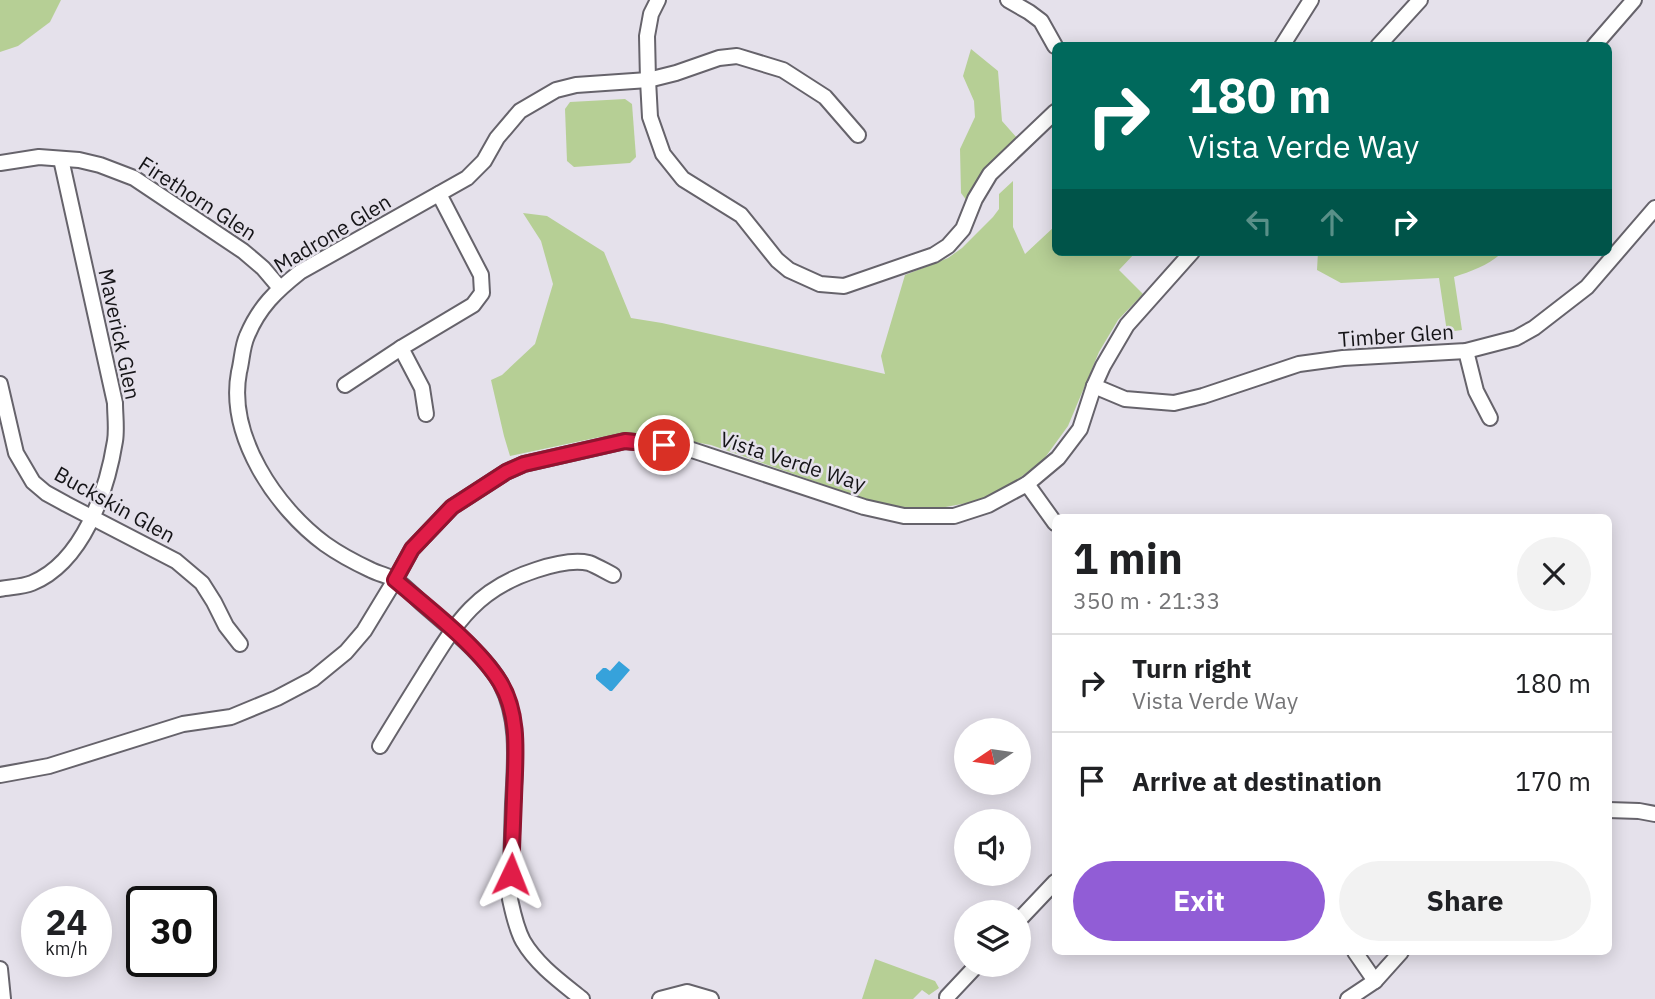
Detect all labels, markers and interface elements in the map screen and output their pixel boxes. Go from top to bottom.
text: 180 m [1188,63,1332,126]
icon: right [1073,70,1164,161]
text: Vista Verde Way [1188,125,1419,167]
street label: Firethorn Glen [134,149,262,247]
street label: Madrone Glen [268,187,396,279]
icon: left [1240,203,1278,241]
icon: ahead [1313,203,1351,241]
icon: right [1386,203,1424,241]
street label: Maverick Glen [92,266,148,402]
street label: Timber Glen [1337,317,1455,353]
pin [634,415,694,475]
street label: Vista Verde Way [717,424,870,498]
icon: arrive [645,426,683,464]
street label: Buckskin Glen [49,459,181,549]
text: 1 min [1073,531,1183,586]
button: close [1517,537,1591,611]
text: 350 m · 21:33 [1073,585,1220,615]
text: Turn right [1132,651,1251,685]
icon: right [1073,664,1111,702]
text: 180 m [1515,666,1591,700]
text: Vista Verde Way [1132,685,1298,715]
north arrow [954,718,1031,794]
map controls [954,718,1031,977]
icon: arrive [1073,762,1111,800]
text: Arrive at destination [1132,764,1382,798]
text: 170 m [1515,764,1591,798]
button: sound [954,809,1031,886]
position arrow [474,837,548,911]
button: Exit [1073,861,1325,941]
button: Share [1339,861,1591,941]
speed limit sign: 30 [126,886,217,977]
text: 24 [45,899,88,945]
button: layers [954,900,1031,977]
text: km/h [45,937,88,960]

